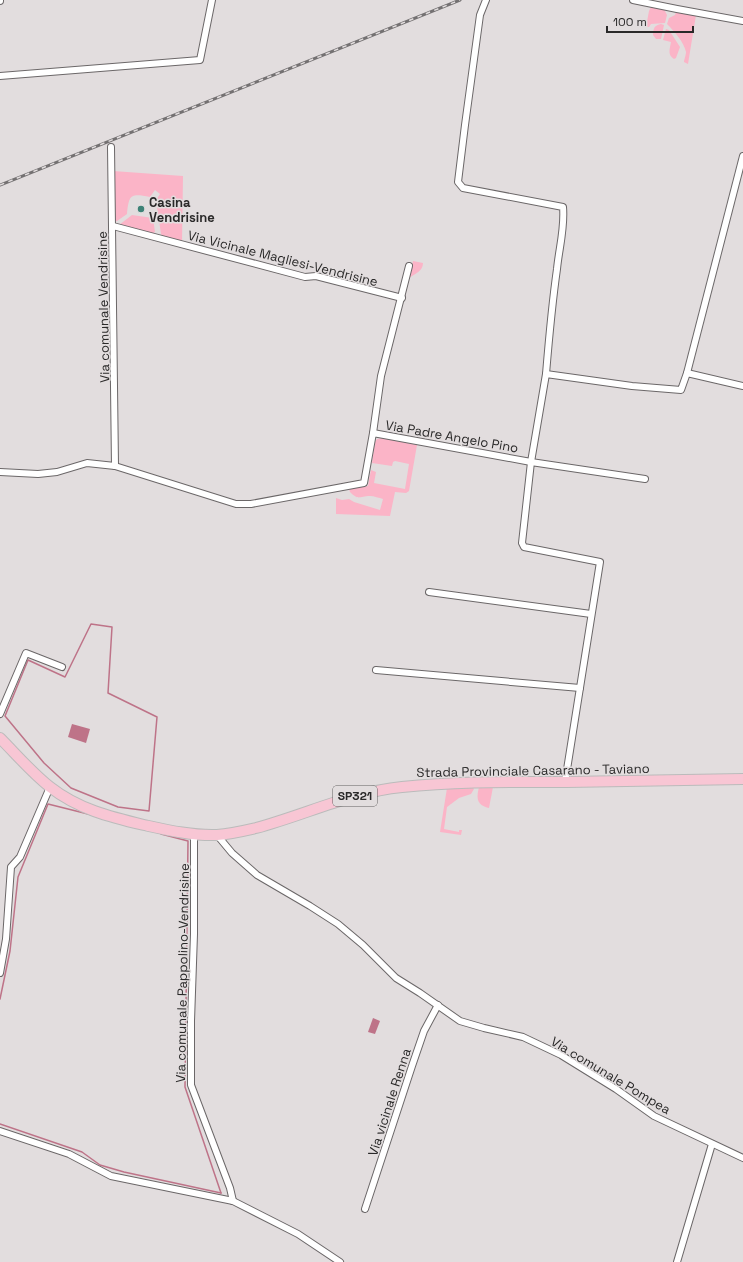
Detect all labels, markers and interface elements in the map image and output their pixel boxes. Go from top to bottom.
scale bar [607,8,693,34]
text: 100 m [613,14,647,30]
place label: Casina Vendrisine [149,194,215,226]
marker: Casina Vendrisine [136,204,146,214]
street label: Via Vicinale Magliesi-Vendrisine [186,227,380,290]
street label: Via comunale Vendrisine [94,231,113,383]
street label: Via Padre Angelo Pino [384,416,520,457]
street label: Strada Provinciale Casarano - Taviano [416,760,650,781]
road number: SP321 [333,786,377,806]
street label: Via comunale Pappolino-Vendrisine [172,863,193,1083]
street label: Via comunale Pompea [548,1033,674,1118]
street label: Via vicinale Renna [364,1046,415,1158]

